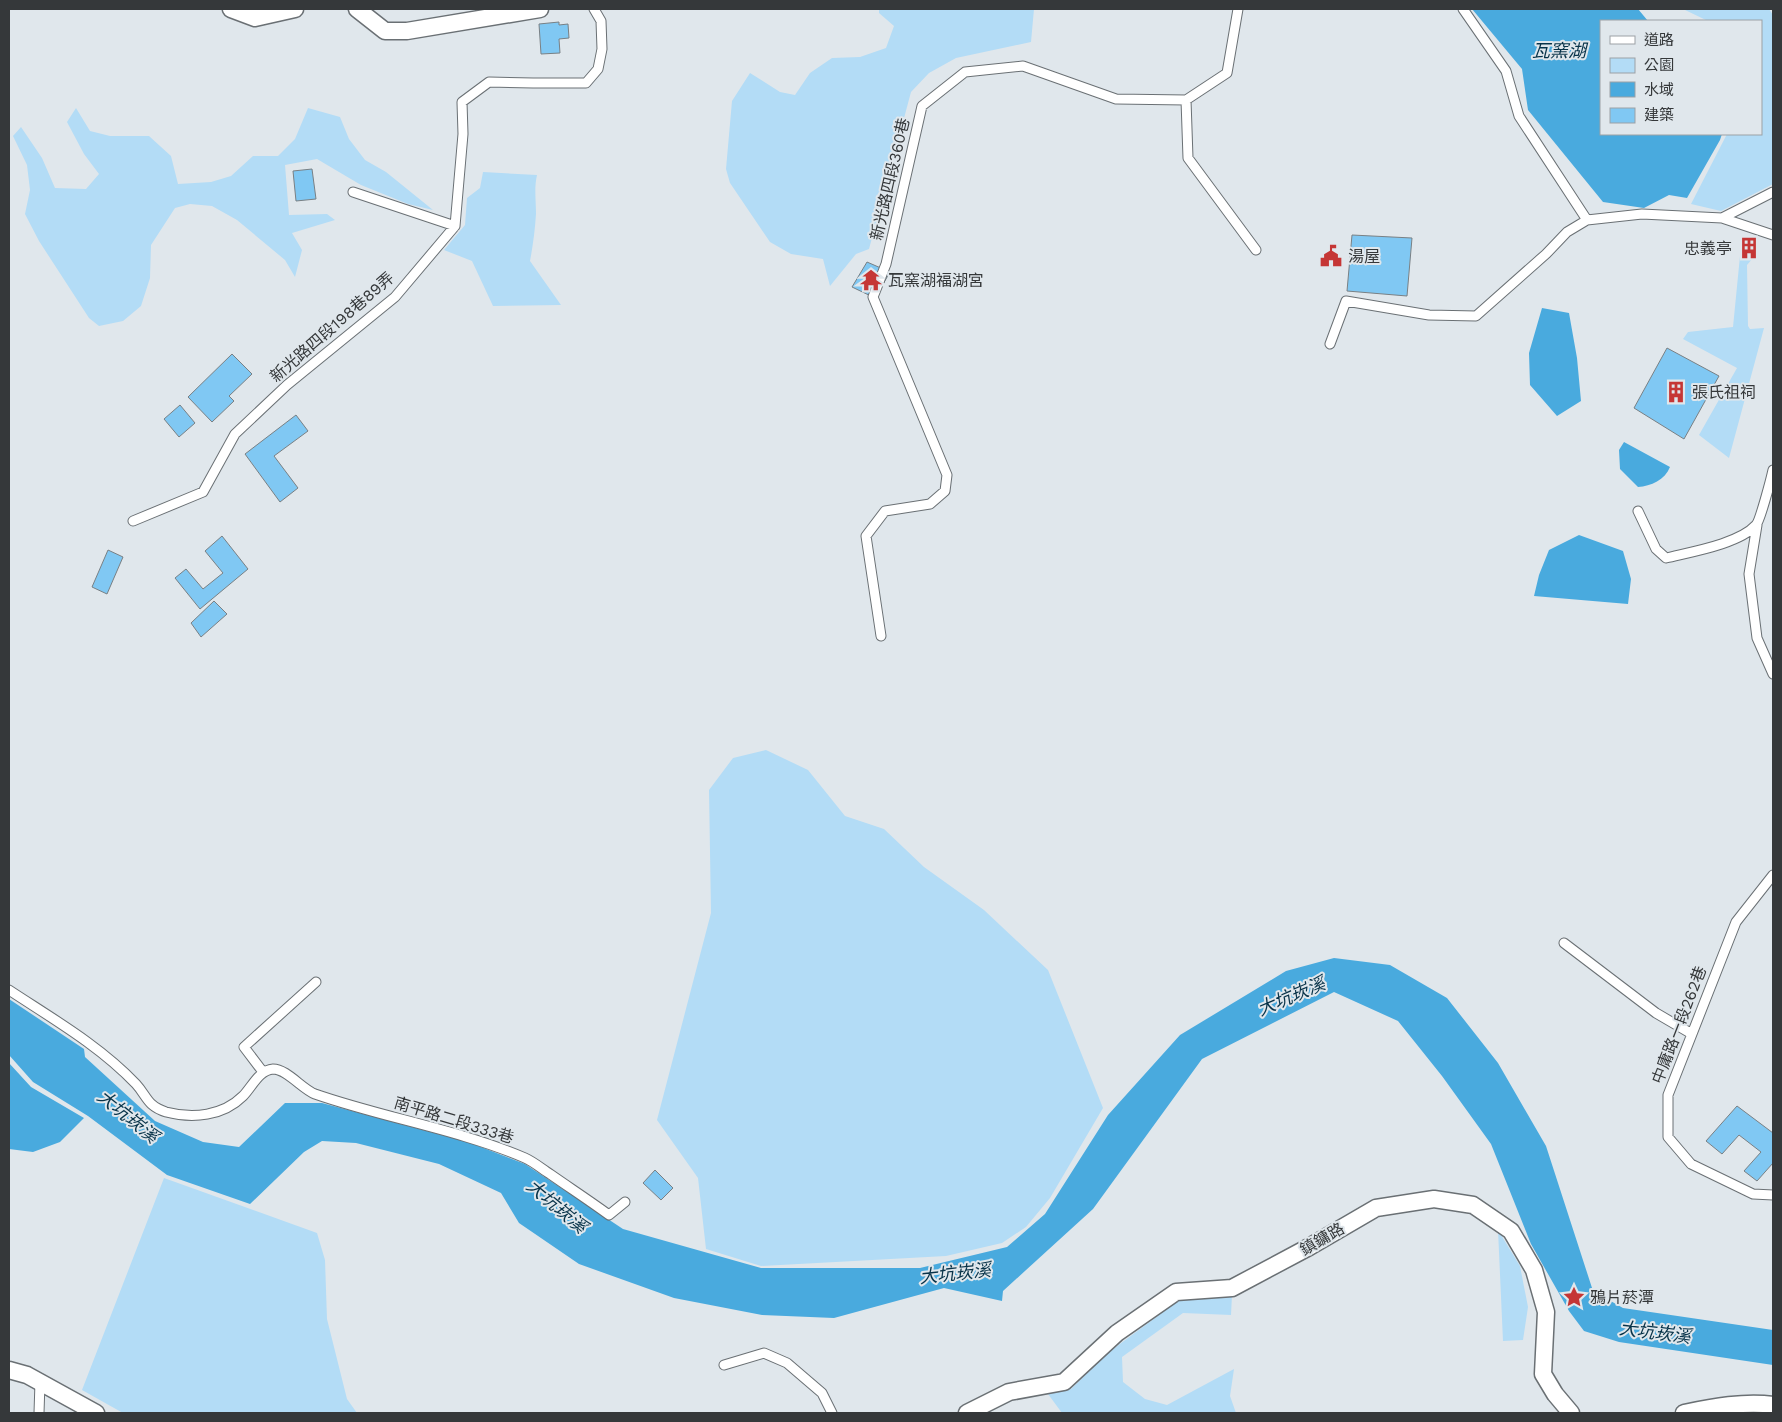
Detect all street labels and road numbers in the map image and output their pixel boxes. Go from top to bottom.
street label: 新光路四段360巷 [867,116,913,242]
street label: 新光路四段198巷89弄 [266,268,398,386]
street label: 中庸路一段262巷 [1648,964,1710,1086]
street label: 南平路二段333巷 [392,1093,516,1147]
street label: 鎮鏞路 [1296,1219,1348,1259]

